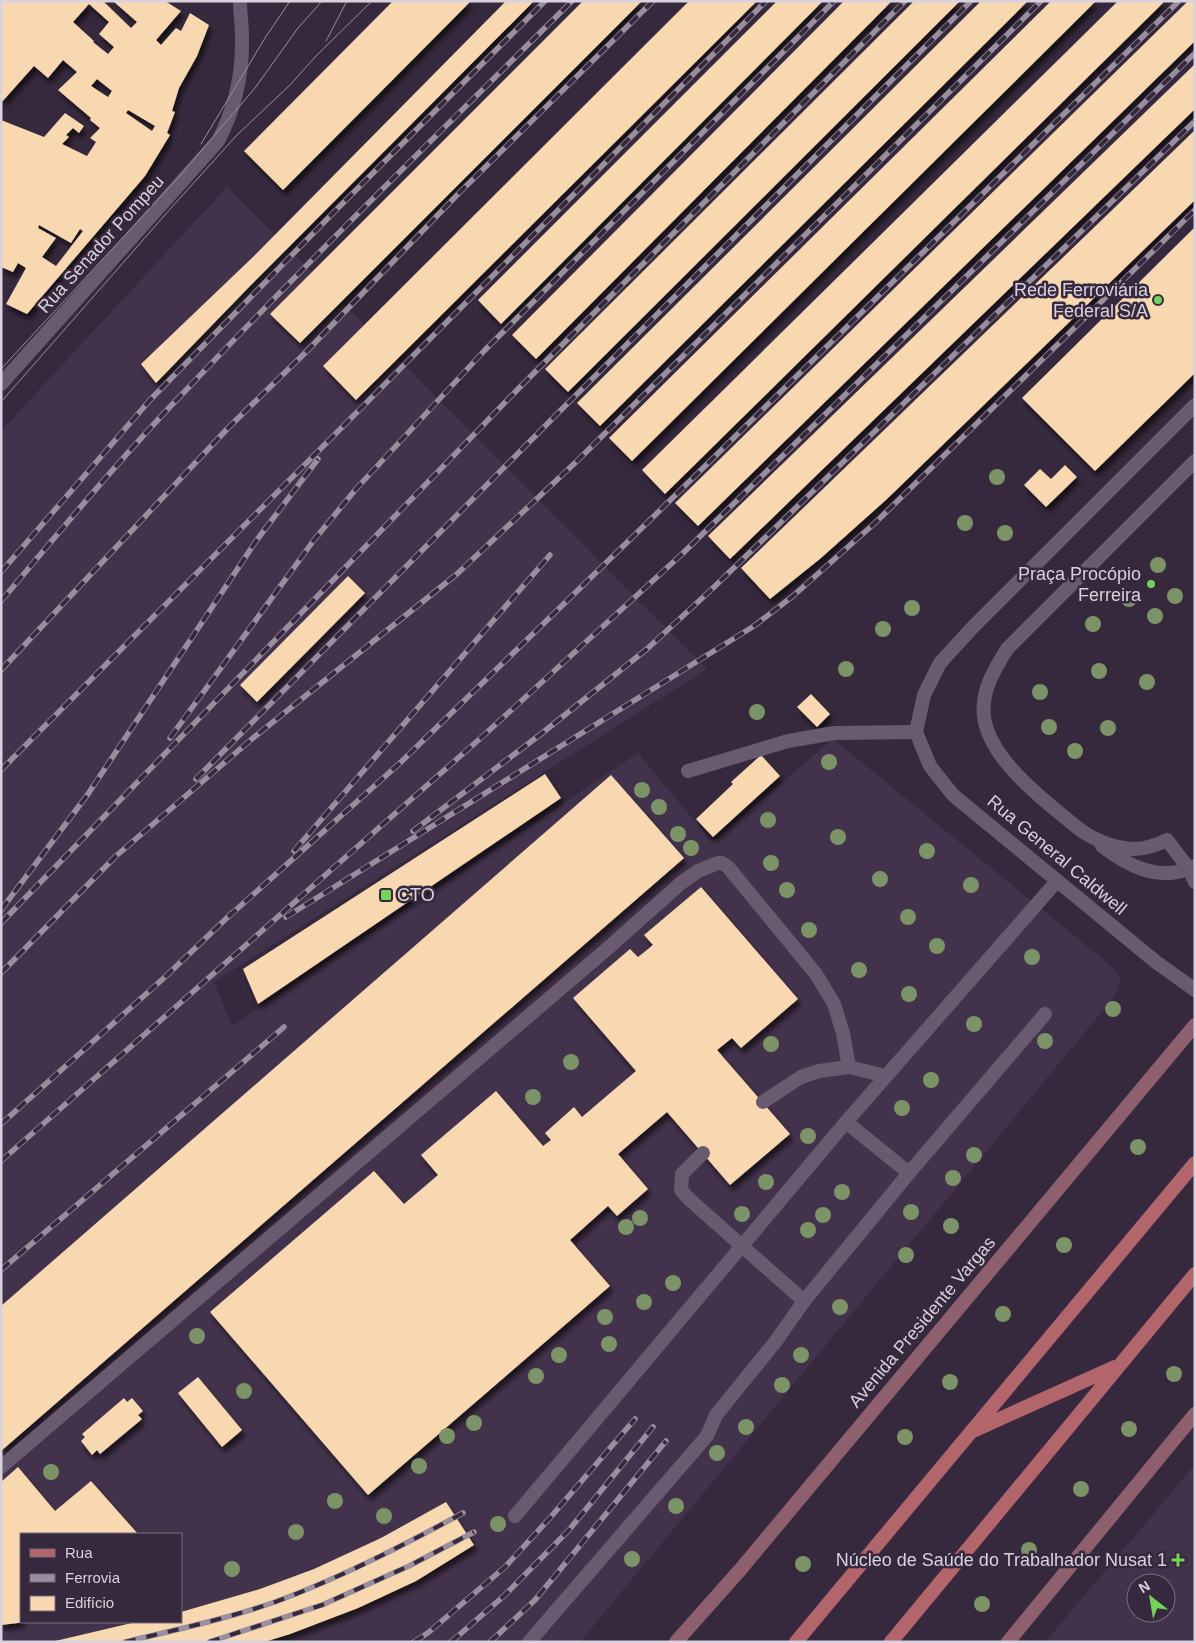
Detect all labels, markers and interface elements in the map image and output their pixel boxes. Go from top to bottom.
street label: Rua Senador Pompeu [34,171,168,317]
place label: Rede Ferroviária Federal S/A [1014,280,1149,321]
marker: Rede Ferroviária Federal S/A [1152,294,1164,306]
place label: Praça Procópio Ferreira [1018,564,1142,605]
marker: Praça Procópio Ferreira [1145,578,1157,590]
street label: Rua General Caldwell [984,791,1130,919]
place label: CTO [397,885,435,905]
marker: CTO [379,888,393,902]
street label: Avenida Presidente Vargas [845,1233,999,1411]
legend [20,1533,182,1623]
text: Rua [65,1544,93,1561]
place label: Núcleo de Saúde do Trabalhador Nusat 1 [836,1550,1167,1570]
marker: Núcleo de Saúde do Trabalhador Nusat 1 [1171,1553,1185,1567]
text: Ferrovia [65,1569,121,1586]
north arrow [1126,1573,1176,1623]
text: N [1136,1577,1153,1596]
text: Edifício [65,1594,114,1611]

